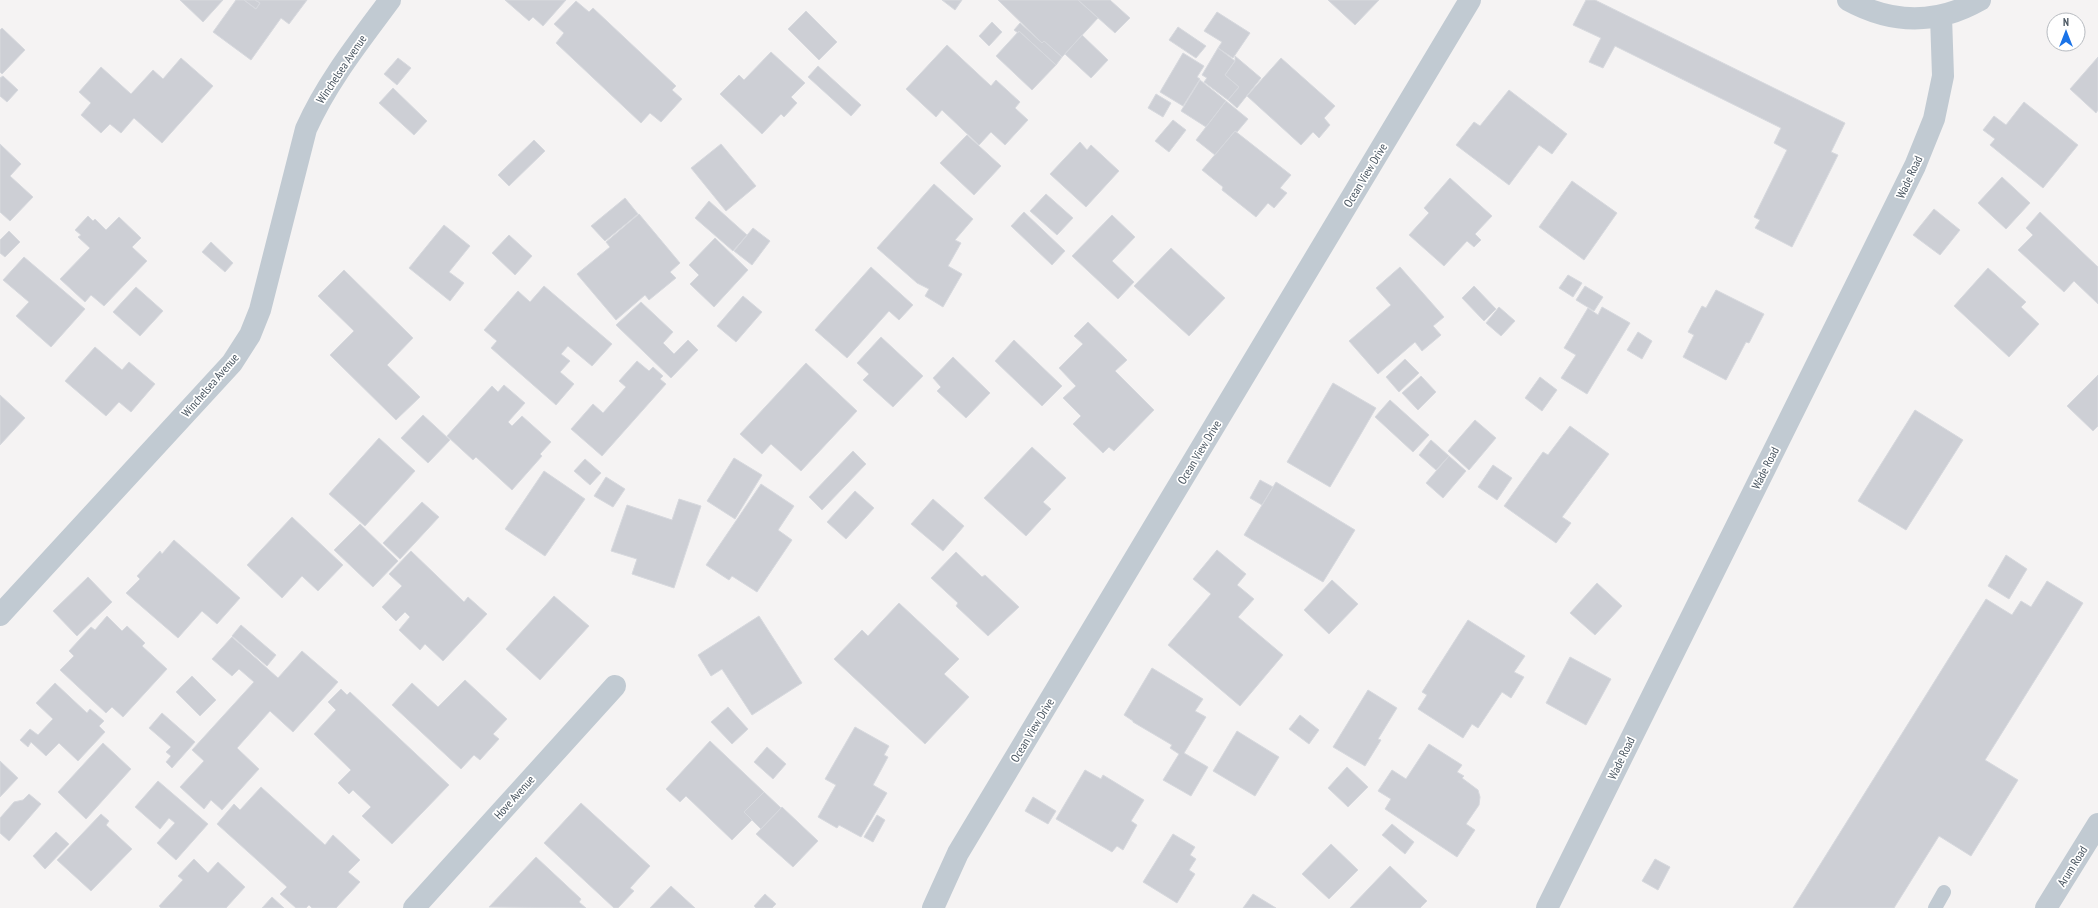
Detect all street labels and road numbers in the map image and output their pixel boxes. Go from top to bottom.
street label: Winchelsea Avenue [313,32,370,106]
street label: Ocean View Drive [1340,140,1390,210]
street label: Wade Road [1893,153,1925,201]
street label: Winchelsea Avenue [178,350,242,420]
street label: Ocean View Drive [1174,417,1224,487]
street label: Wade Road [1748,444,1782,492]
street label: Ocean View Drive [1007,695,1057,765]
street label: Wade Road [1604,734,1638,782]
street label: Hove Avenue [490,772,538,822]
street label: Arum Road [2054,843,2090,889]

